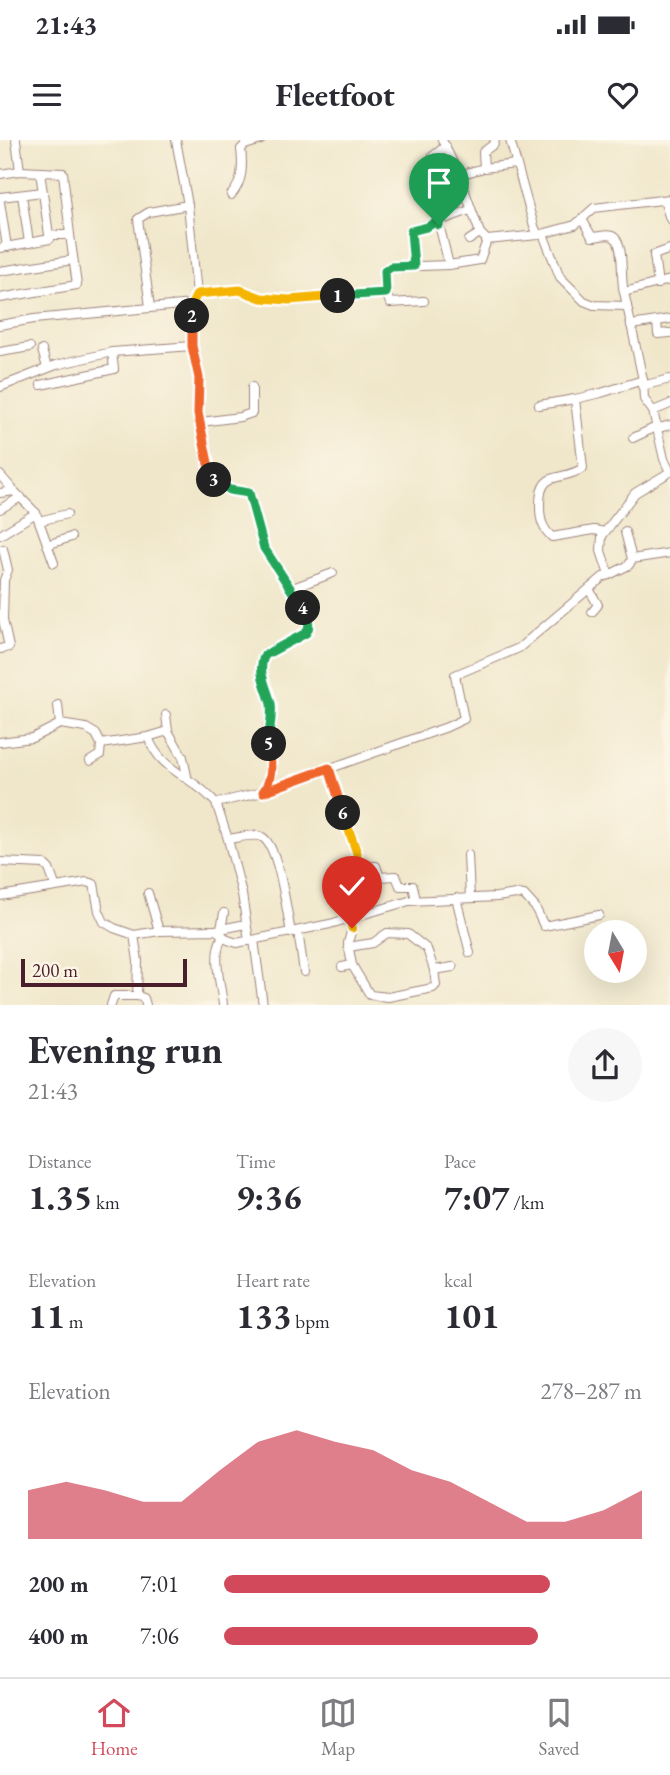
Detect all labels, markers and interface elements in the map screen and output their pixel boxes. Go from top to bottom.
text: 21:43 [35,8,97,42]
text: Fleetfoot [275,74,395,116]
icon: menu [28,76,66,114]
icon: heart [604,76,642,114]
pin [409,153,469,225]
icon: arrive [420,164,458,202]
pin: 1 [320,278,356,314]
text: 1 [332,283,343,308]
pin: 2 [174,298,210,334]
text: 2 [186,303,197,328]
pin: 3 [196,462,232,498]
text: 3 [208,467,219,492]
pin: 4 [286,590,320,626]
text: 4 [297,595,308,620]
pin: 5 [252,726,286,762]
text: 5 [263,731,274,756]
pin: 6 [326,796,360,830]
text: 6 [337,800,348,825]
pin [322,856,382,928]
icon: check [333,867,371,905]
north arrow [584,920,648,984]
map controls [584,920,647,983]
scale bar [21,956,187,988]
text: 200 m [32,958,78,983]
text: Evening run [28,1025,223,1074]
button: share [568,1028,642,1102]
text: 21:43 [28,1076,78,1106]
text: Distance [28,1149,91,1174]
text: Time [236,1149,276,1174]
text: Pace [444,1149,476,1174]
text: 1.35 [28,1174,92,1219]
text: 9:36 [236,1174,301,1219]
text: 7:07 [444,1174,509,1219]
text: km [92,1190,120,1215]
text: /km [509,1190,545,1215]
text: Elevation [28,1268,96,1293]
text: Heart rate [236,1268,310,1293]
text: kcal [444,1268,473,1293]
text: 11 [28,1293,65,1338]
text: 133 [236,1293,292,1338]
text: 101 [444,1293,500,1338]
text: m [65,1309,84,1334]
text: bpm [292,1309,330,1334]
text: Elevation [28,1376,111,1406]
text: 278–287 m [541,1376,642,1406]
text: 200 m [28,1569,89,1599]
text: 7:01 [140,1569,179,1599]
text: 400 m [28,1621,89,1651]
text: 7:06 [140,1621,179,1651]
tab: Home [91,1694,138,1761]
tab: Map [319,1694,357,1761]
tab: Saved [539,1694,579,1761]

